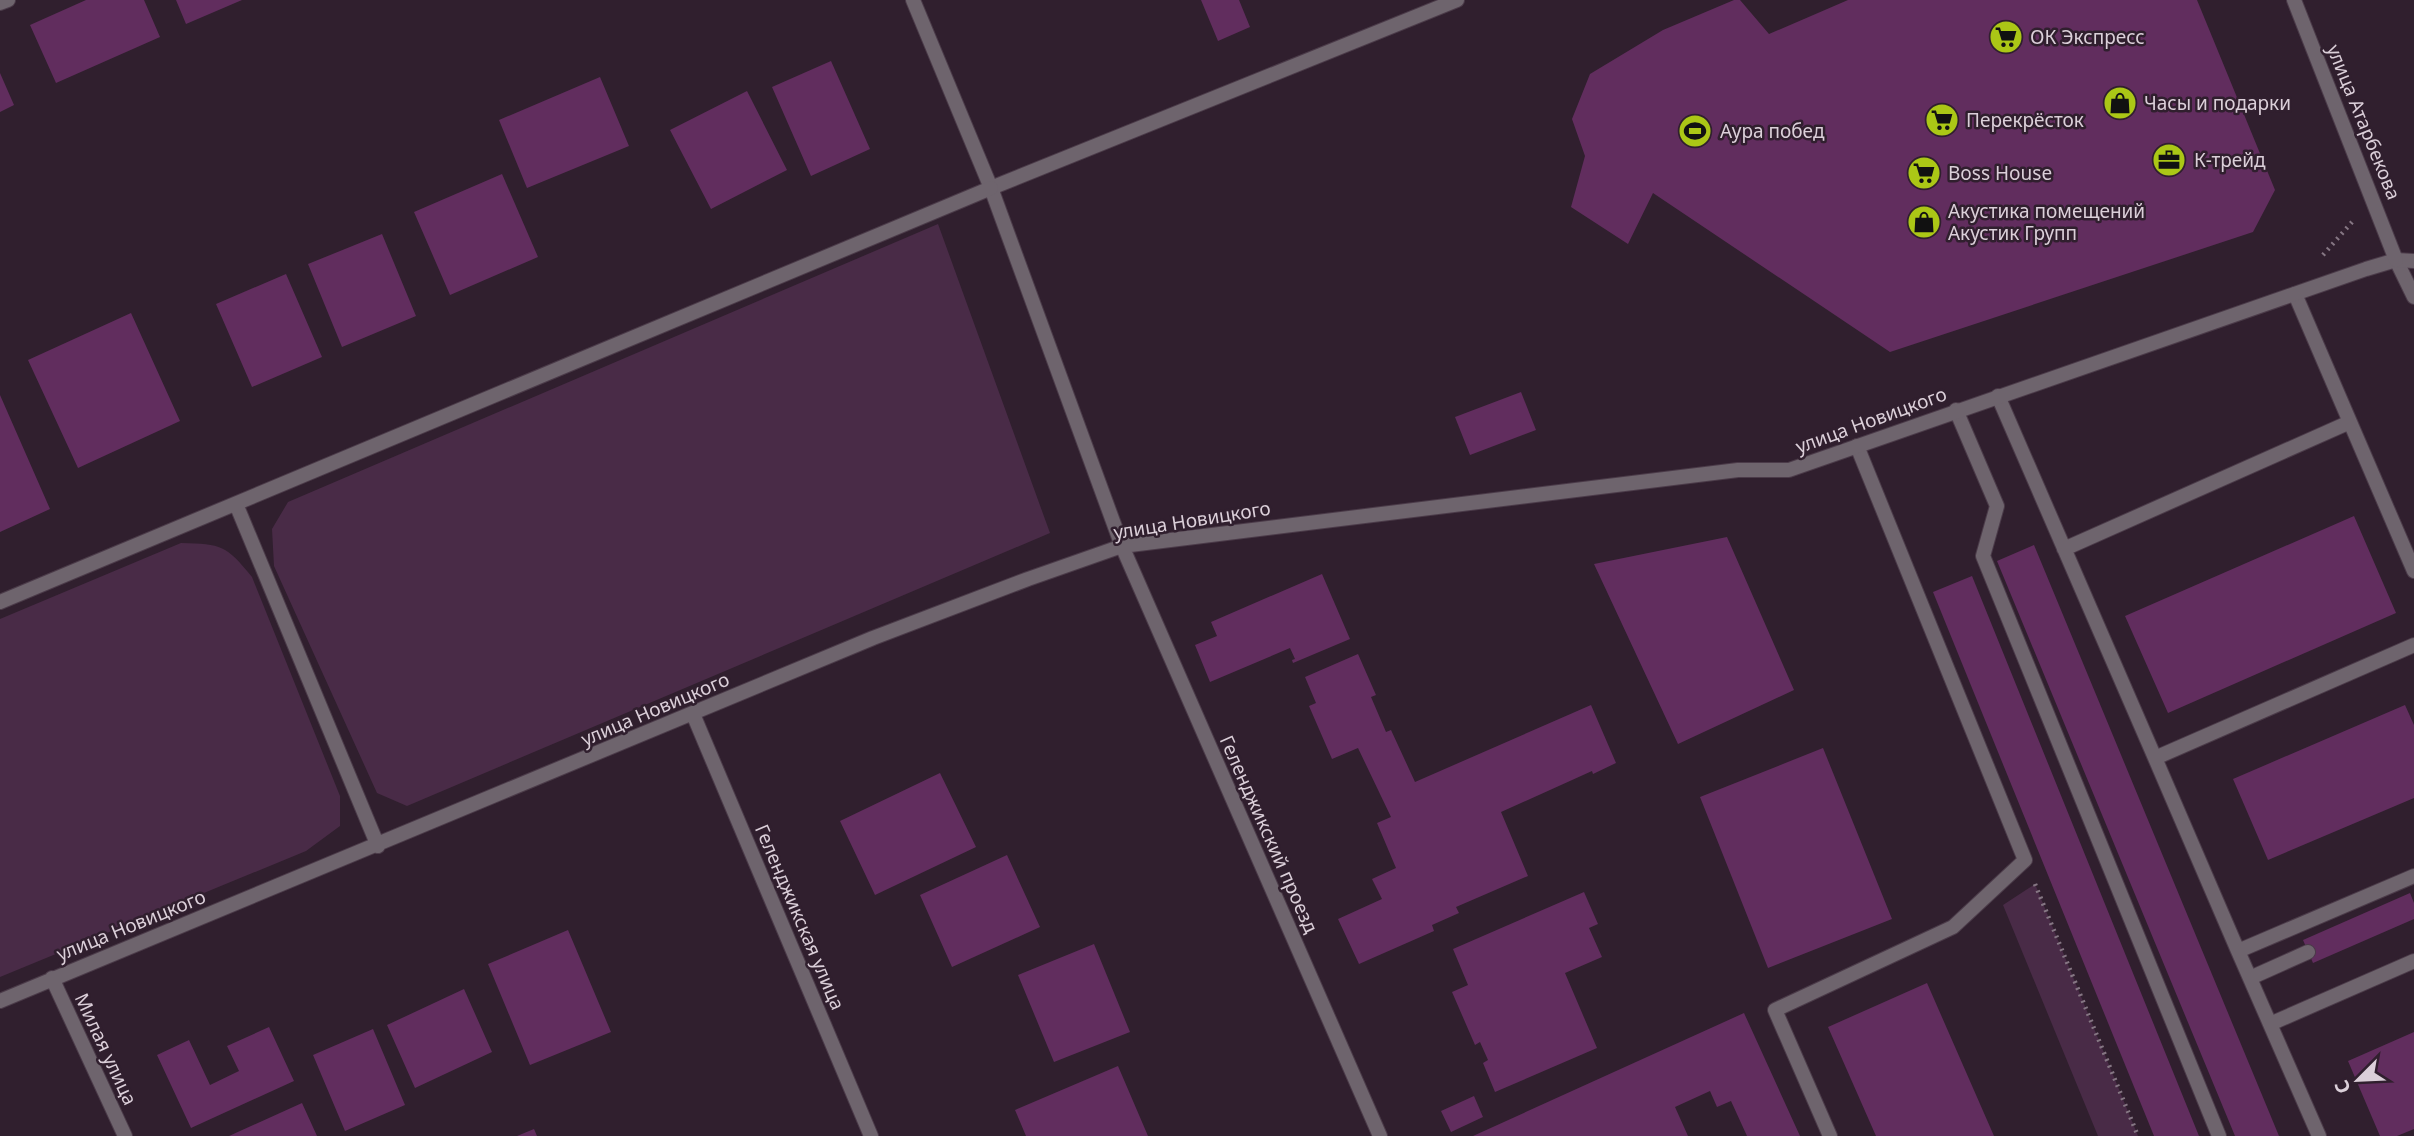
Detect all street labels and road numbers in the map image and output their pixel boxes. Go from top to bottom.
street label: улица Атарбекова [2321,40,2407,204]
street label: улица Новицкого [1792,381,1950,459]
street label: улица Новицкого [1112,495,1272,545]
street label: улица Новицкого [577,666,733,752]
street label: Геленджикский проезд [1214,731,1325,937]
street label: Геленджикская улица [749,820,851,1014]
street label: улица Новицкого [53,883,209,967]
street label: Милая улица [69,989,143,1109]

